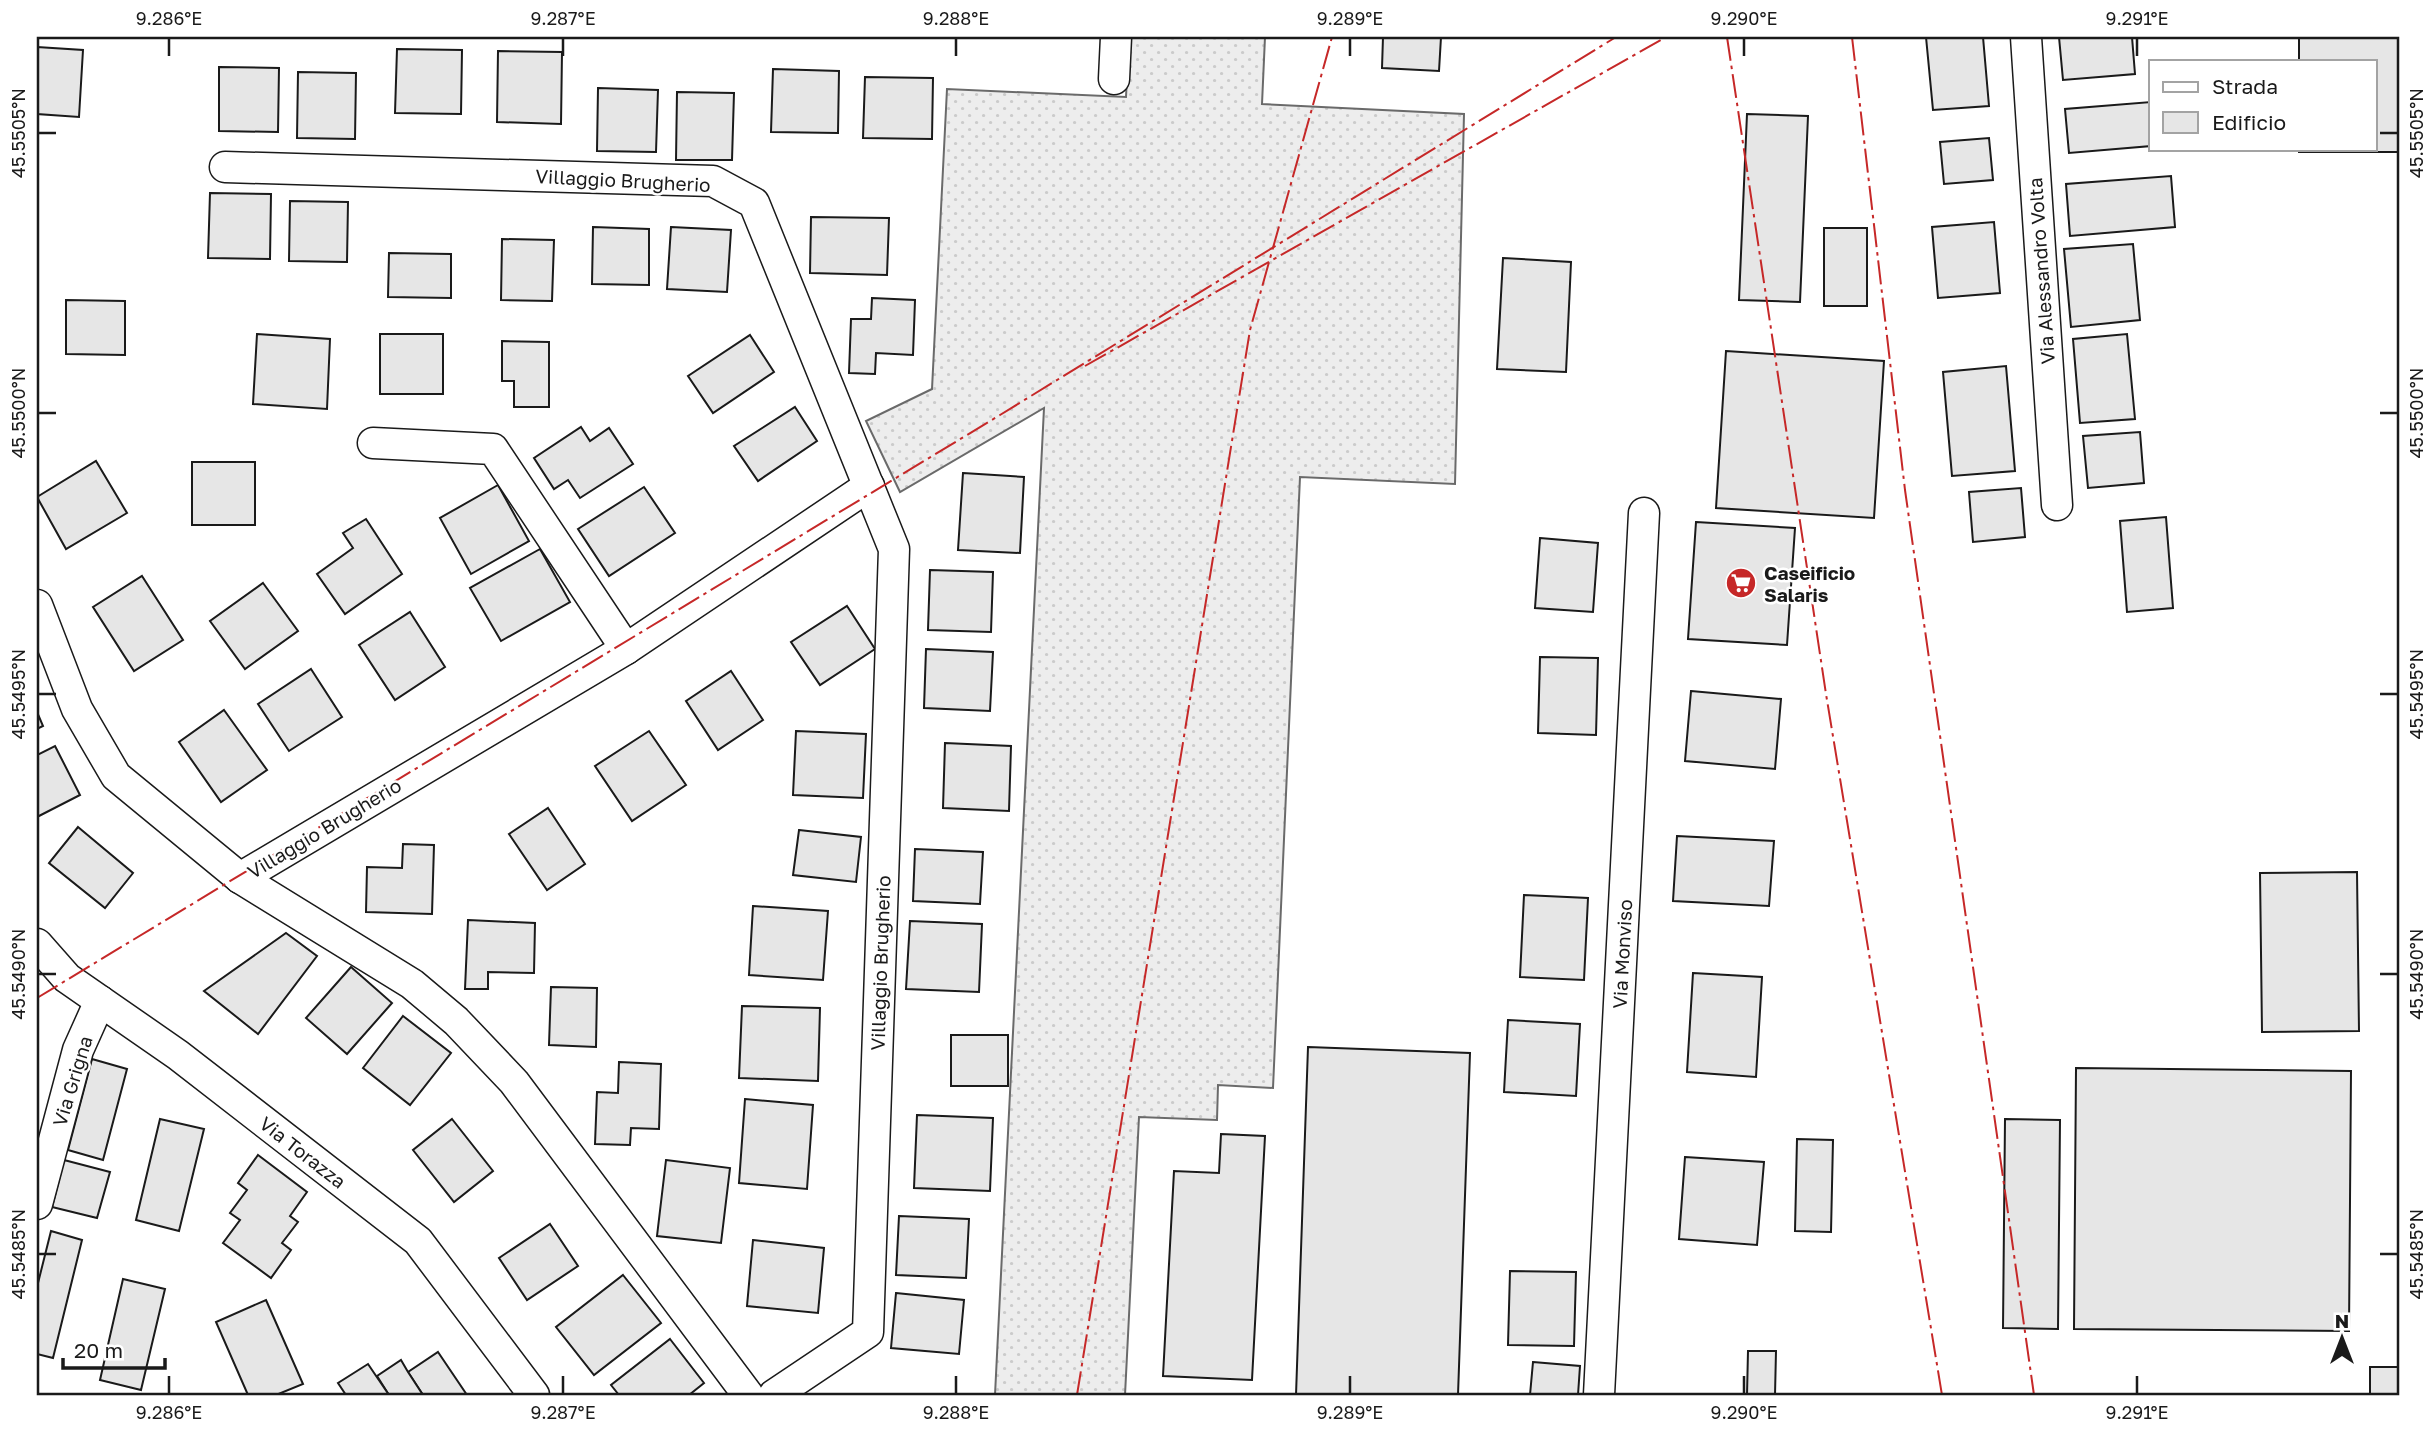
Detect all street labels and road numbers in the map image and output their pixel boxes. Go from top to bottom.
street label: Villaggio Brugherio [535,164,711,196]
street label: Via Alessandro Volta [2023,177,2059,365]
street label: Villaggio Brugherio [243,773,405,883]
street label: Villaggio Brugherio [865,875,895,1051]
street label: Via Monviso [1608,899,1636,1009]
street label: Via Grigna [47,1033,97,1129]
street label: Via Torazza [255,1111,351,1193]

